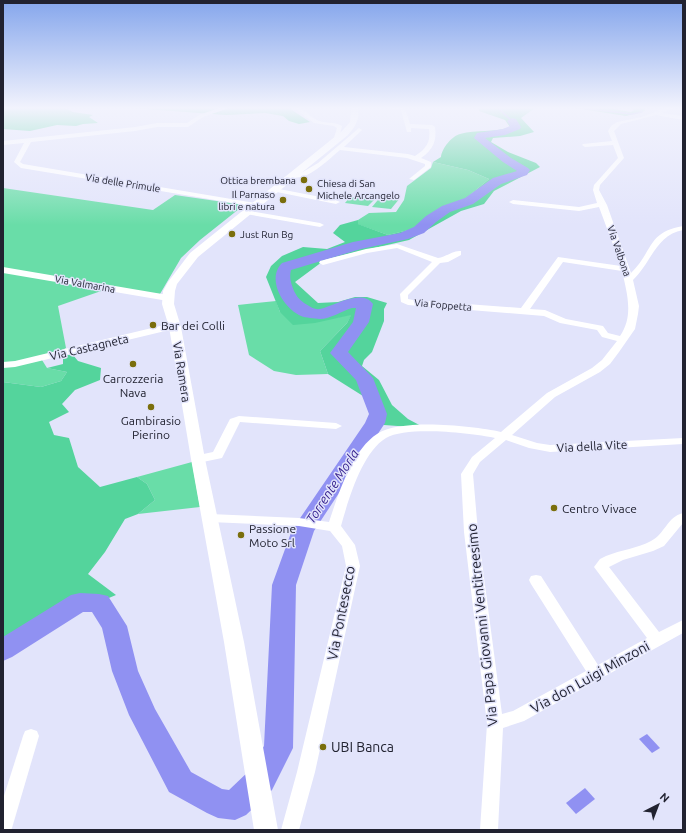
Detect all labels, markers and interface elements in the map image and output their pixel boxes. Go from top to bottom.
street label: Via delle Primule [85,172,161,194]
place label: Ottica brembana [220,175,296,186]
marker: Ottica brembana [299,175,309,185]
place label: Chiesa di San Michele Arcangelo [317,178,400,201]
marker: Chiesa di San Michele Arcangelo [304,184,314,194]
place label: Il Parnaso libri e natura [218,189,275,212]
marker: Il Parnaso libri e natura [278,195,288,205]
street label: Via Valbona [605,224,633,278]
marker: Just Run Bg [227,229,237,239]
place label: Just Run Bg [240,229,293,240]
street label: Via Valmarina [54,273,116,295]
street label: Via Foppetta [414,297,472,313]
place label: Bar dei Colli [161,319,225,332]
marker: Bar dei Colli [148,320,158,330]
street label: Via Castagneta [48,332,130,362]
street label: Via Ramera [171,341,193,403]
marker: Carrozzeria Nava [128,359,138,369]
place label: Carrozzeria Nava [103,372,163,399]
marker: Gambirasio Pierino [146,402,156,412]
place label: Gambirasio Pierino [121,414,181,441]
street label: Via della Vite [556,438,628,454]
water label: Torrente Morla [303,446,361,526]
place label: Centro Vivace [562,502,637,515]
marker: Centro Vivace [549,503,559,513]
place label: Passione Moto Srl [249,522,296,549]
street label: Via Papa Giovanni Ventitreesimo [463,523,501,727]
marker: Passione Moto Srl [236,530,246,540]
street label: Via Pontesecco [324,565,358,661]
street label: Via don Luigi Minzoni [528,638,652,716]
place label: UBI Banca [331,739,394,755]
marker: UBI Banca [318,742,328,752]
north arrow [638,785,678,825]
text: N [658,790,672,805]

